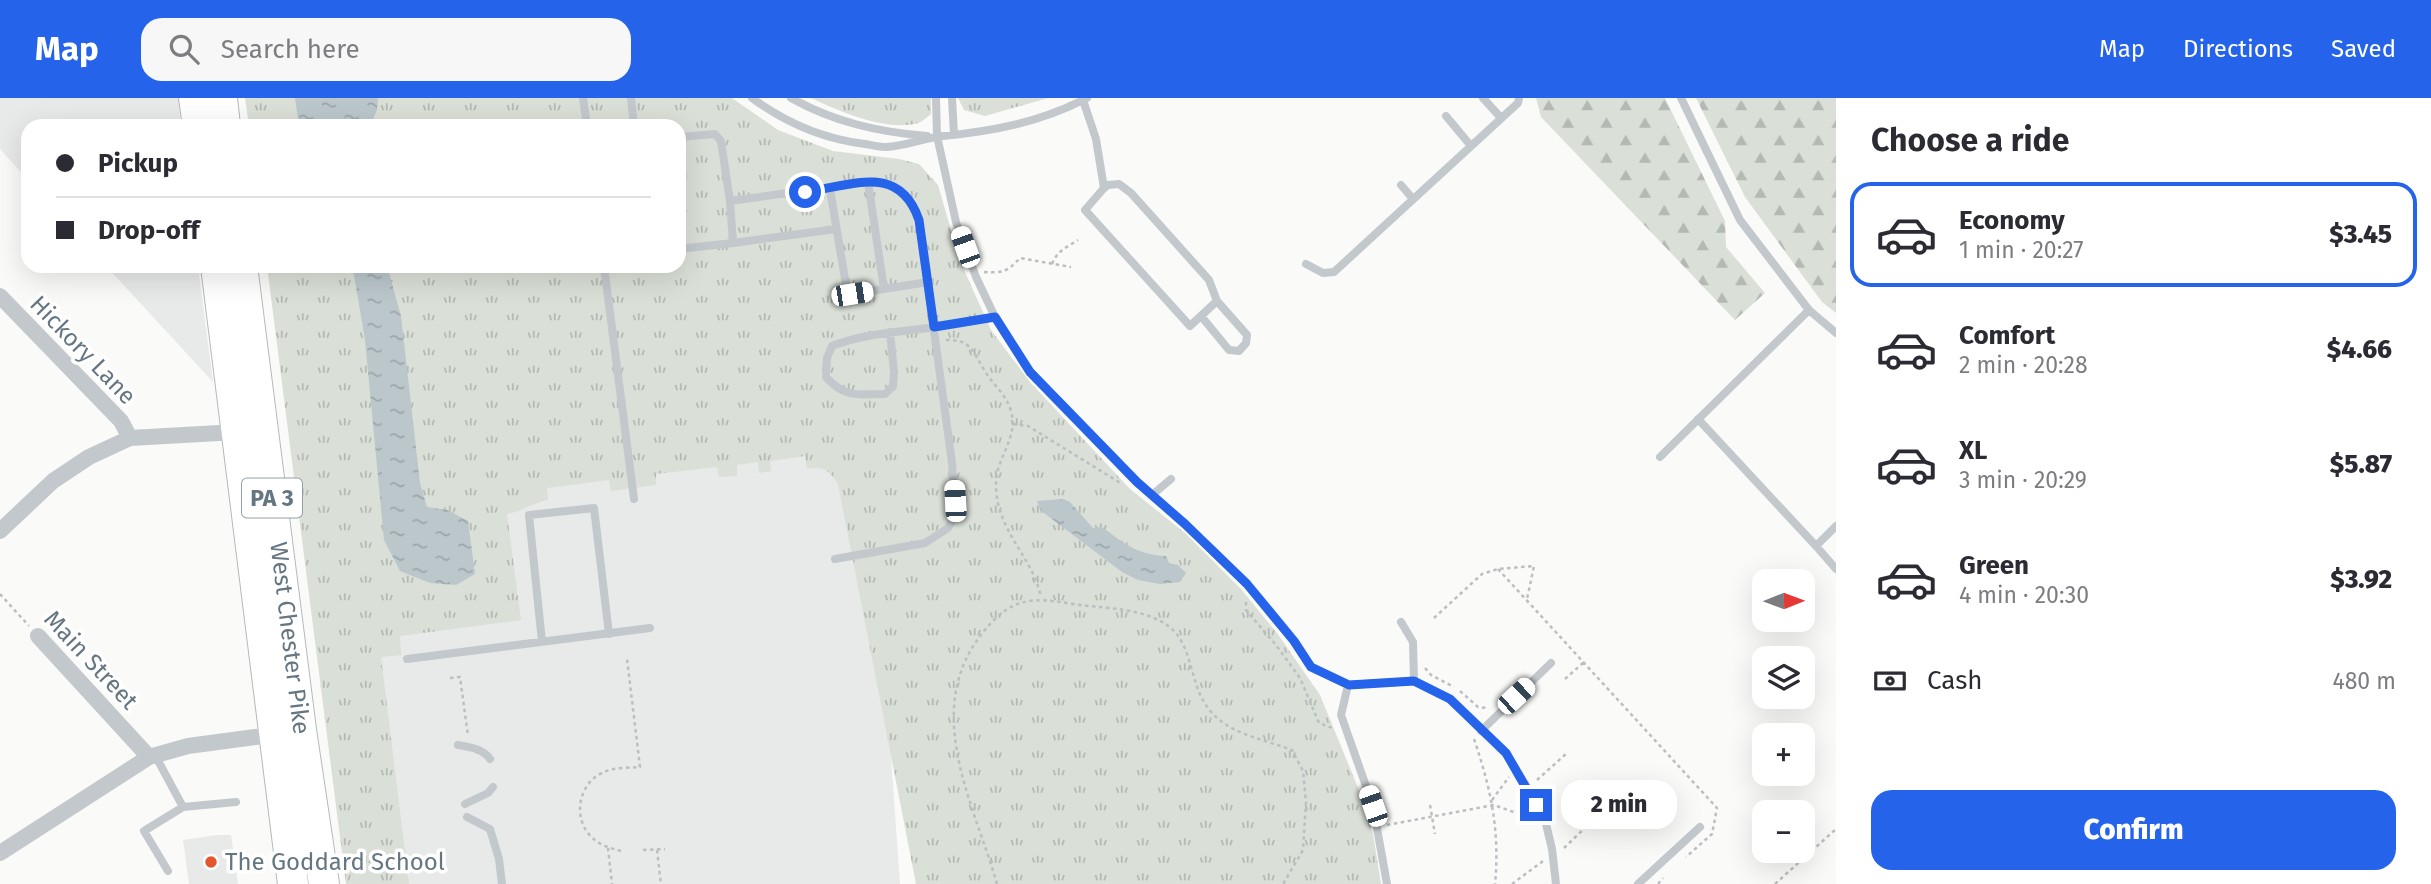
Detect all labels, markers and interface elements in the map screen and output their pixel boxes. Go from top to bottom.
search box [141,18,631,81]
text: Map [35,29,99,69]
icon: search [165,30,203,68]
text: Search here [221,34,360,65]
text: Map [2099,35,2145,63]
text: Directions [2183,35,2293,63]
text: Saved [2331,35,2396,63]
text: Choose a ride [1871,121,2069,159]
text: Pickup [98,148,178,179]
route start [789,176,821,208]
icon: car [1875,203,1938,266]
text: Economy [1959,205,2065,236]
text: Drop-off [98,215,200,246]
text: $3.45 [2329,219,2392,250]
car [948,224,983,270]
text: 1 min · 20:27 [1959,236,2084,264]
car [830,280,875,308]
street label: Hickory Lane [24,290,142,410]
icon: car [1875,318,1938,381]
text: Comfort [1959,320,2055,351]
text: $4.66 [2327,334,2392,365]
text: 2 min · 20:28 [1959,351,2088,379]
icon: car [1875,433,1938,496]
text: XL [1959,435,1987,466]
text: $5.87 [2330,449,2392,480]
text: 3 min · 20:29 [1959,466,2087,494]
road number: PA 3 [242,478,302,518]
car [944,479,967,523]
street label: West Chester Pike [264,540,316,736]
icon: car [1875,548,1938,611]
text: Green [1959,550,2029,581]
text: $3.92 [2330,564,2392,595]
north arrow [1752,569,1815,632]
map controls [1752,569,1815,863]
text: 4 min · 20:30 [1959,581,2089,609]
street label: Main Street [38,605,144,715]
button: layers [1752,646,1815,709]
icon: cash [1871,662,1909,700]
text: Cash [1927,665,1983,696]
text: 480 m [2332,667,2396,695]
car [1494,674,1539,718]
button: + [1752,723,1815,786]
callout: 2 min [1560,780,1676,830]
car [1357,783,1390,829]
route end [1520,789,1552,821]
text: 2 min [1591,790,1647,818]
button: Confirm [1871,790,2396,870]
button: − [1752,800,1815,863]
place label: The Goddard School [225,848,445,876]
marker: The Goddard School [203,854,219,870]

